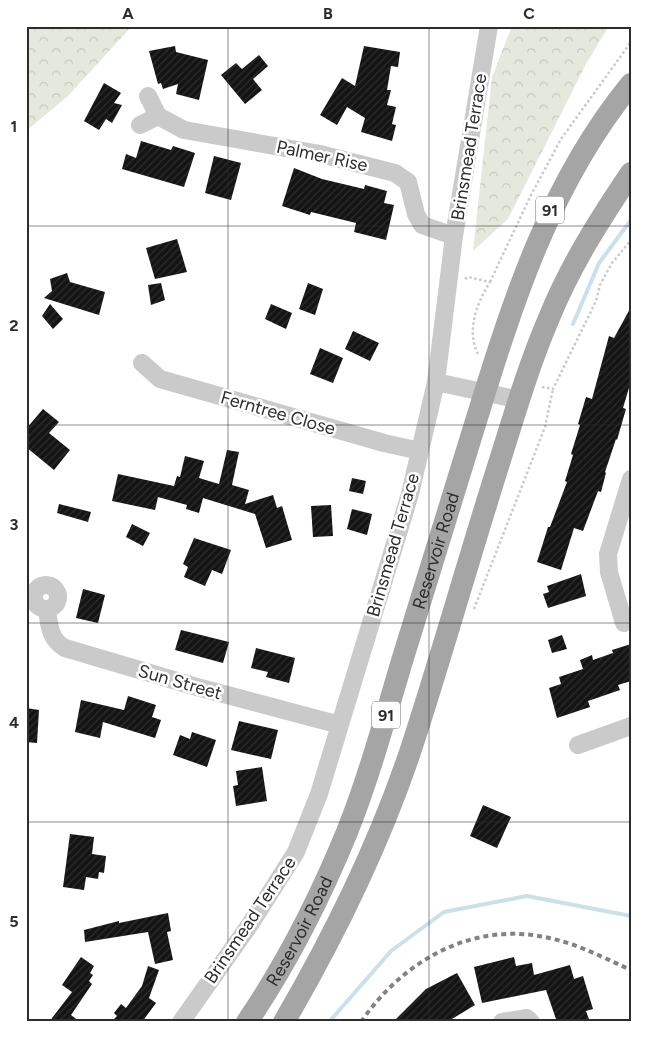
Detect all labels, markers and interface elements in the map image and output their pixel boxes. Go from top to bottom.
text: A [122,4,134,23]
text: B [323,4,333,23]
text: C [523,4,535,23]
street label: Brinsmead Terrace [447,72,492,222]
text: 1 [11,117,17,136]
street label: Palmer Rise [274,136,370,176]
road number: 91 [536,196,564,224]
text: 2 [9,316,19,335]
street label: Ferntree Close [218,386,338,440]
street label: Brinsmead Terrace [362,470,424,619]
street label: Reservoir Road [408,490,464,612]
text: 3 [10,515,19,534]
street label: Sun Street [136,660,225,704]
road number: 91 [372,702,400,728]
text: 4 [9,713,19,732]
street label: Brinsmead Terrace [199,852,301,988]
street label: Reservoir Road [262,873,337,990]
text: 5 [9,912,19,931]

